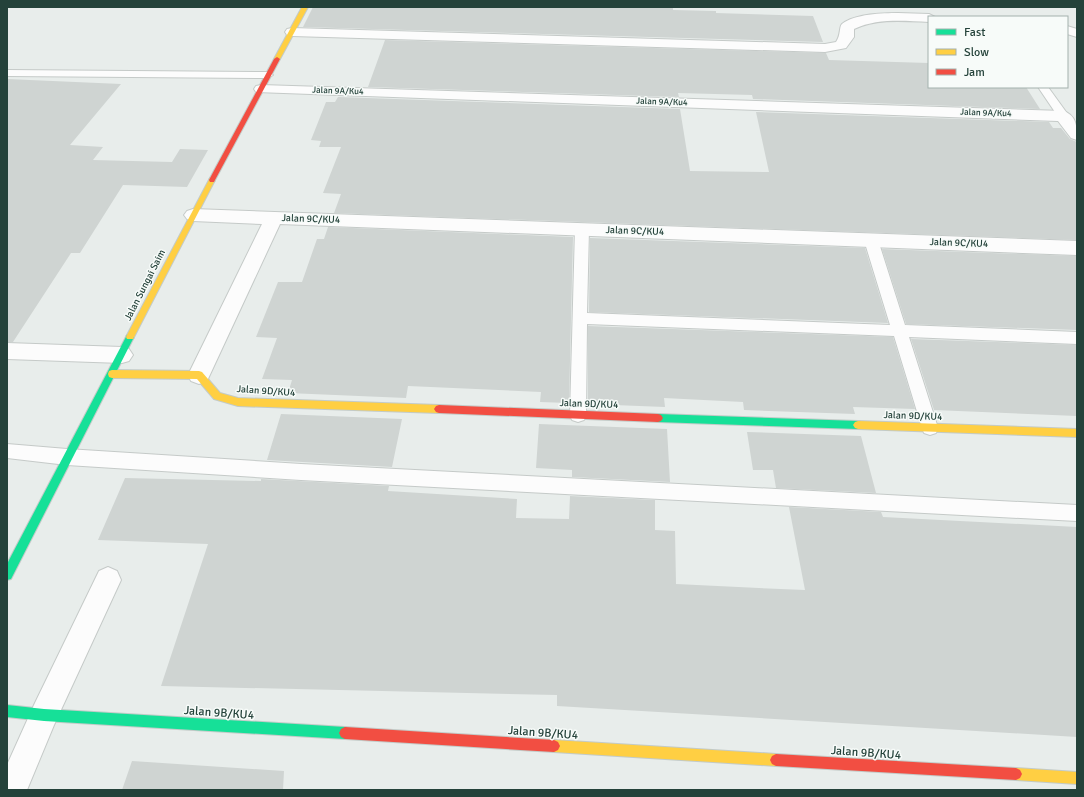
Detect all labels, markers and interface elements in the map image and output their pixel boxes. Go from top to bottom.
legend [928,16,1068,88]
text: Fast [964,25,985,40]
text: Slow [964,45,989,60]
text: Jam [964,65,985,80]
street label: Jalan 9A/Ku4 [312,85,364,97]
street label: Jalan 9A/Ku4 [636,96,688,108]
street label: Jalan 9A/Ku4 [960,107,1012,119]
street label: Jalan 9C/KU4 [281,212,341,226]
street label: Jalan 9C/KU4 [605,224,665,238]
street label: Jalan 9C/KU4 [929,236,989,250]
street label: Jalan Sungai Saim [122,247,168,323]
street label: Jalan 9D/KU4 [236,383,296,399]
street label: Jalan 9D/KU4 [559,397,619,411]
street label: Jalan 9D/KU4 [883,409,943,423]
street label: Jalan 9B/KU4 [183,703,255,723]
street label: Jalan 9B/KU4 [507,723,579,743]
street label: Jalan 9B/KU4 [830,743,902,763]

